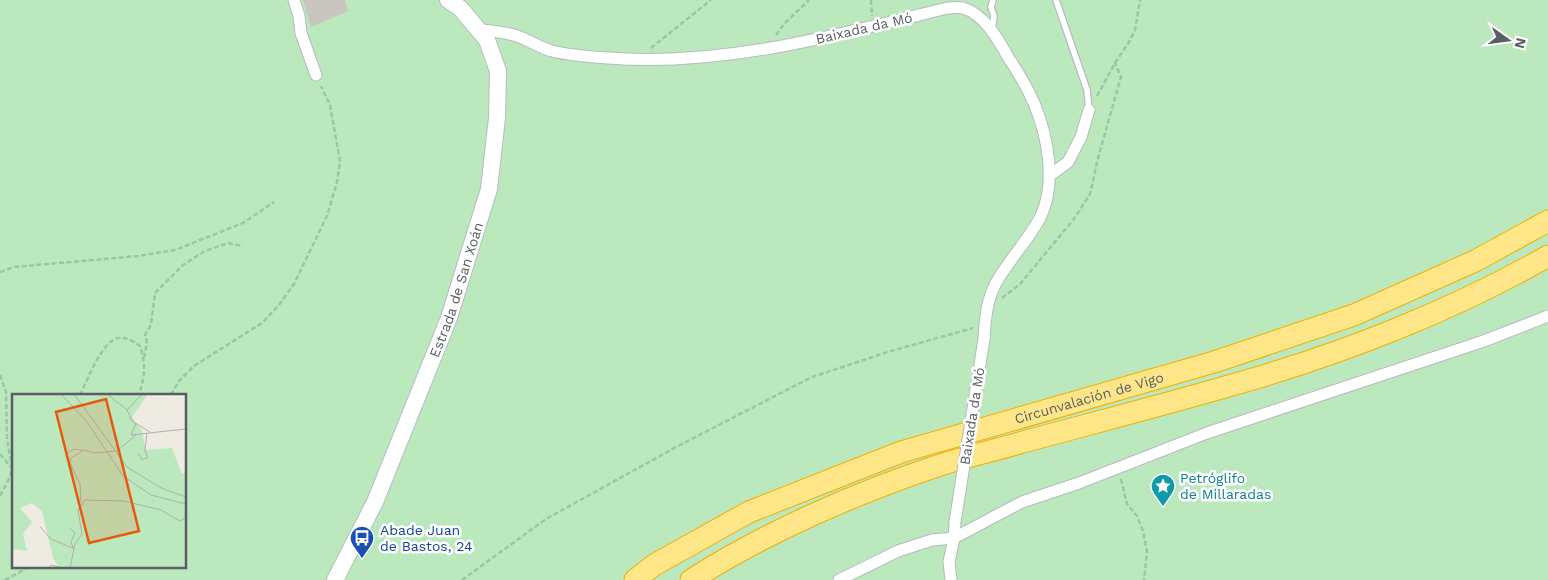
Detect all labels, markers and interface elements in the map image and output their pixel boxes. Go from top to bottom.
street label: Baixada da Mó [814,9,914,47]
north arrow [1483,15,1533,65]
text: N [1512,36,1530,50]
street label: Estrada de San Xoán [426,220,486,360]
street label: Baixada da Mó [956,366,988,466]
street label: Circunvalación de Vigo [1013,369,1165,427]
inset map [12,394,186,568]
place label: Petróglifo de Millaradas [1180,470,1271,502]
place icon: Petróglifo de Millaradas [1150,473,1176,507]
place label: Abade Juan de Bastos, 24 [380,522,473,554]
bus stop icon: Abade Juan de Bastos, 24 [349,525,375,559]

